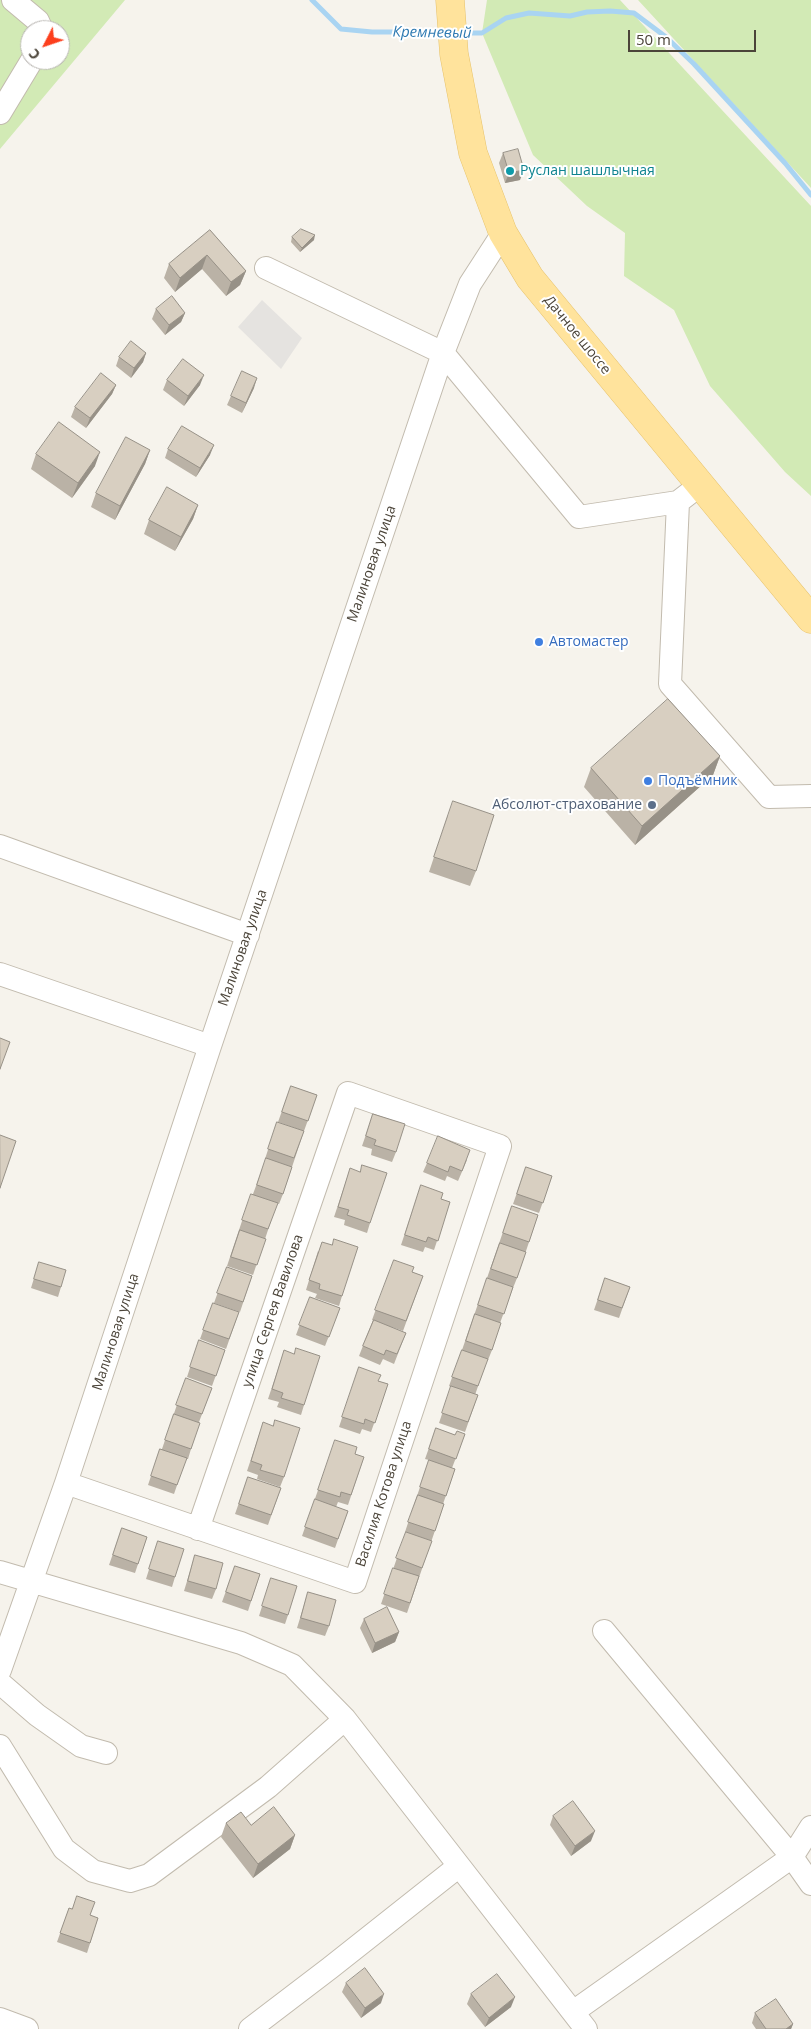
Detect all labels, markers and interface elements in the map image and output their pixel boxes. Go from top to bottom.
north arrow [20,20,70,70]
scale bar [631,20,758,52]
water label: Кремневый [392,23,472,43]
text: 50 m [636,29,671,49]
text: С [24,45,44,64]
place label: Руслан шашлычная [520,163,655,179]
marker: Руслан шашлычная [504,165,516,177]
street label: Дачное шоссе [540,292,614,378]
street label: Малиновая улица [344,503,400,625]
place label: Автомастер [549,634,629,650]
marker: Автомастер [533,636,545,648]
place label: Подъёмник [658,773,737,789]
marker: Подъёмник [642,775,654,787]
place label: Абсолют-страхование [492,797,642,813]
marker: Абсолют-страхование [646,799,658,811]
street label: Малиновая улица [215,887,271,1009]
street label: улица Сергея Вавилова [239,1232,307,1390]
street label: Малиновая улица [89,1271,143,1393]
street label: Василия Котова улица [352,1419,416,1569]

